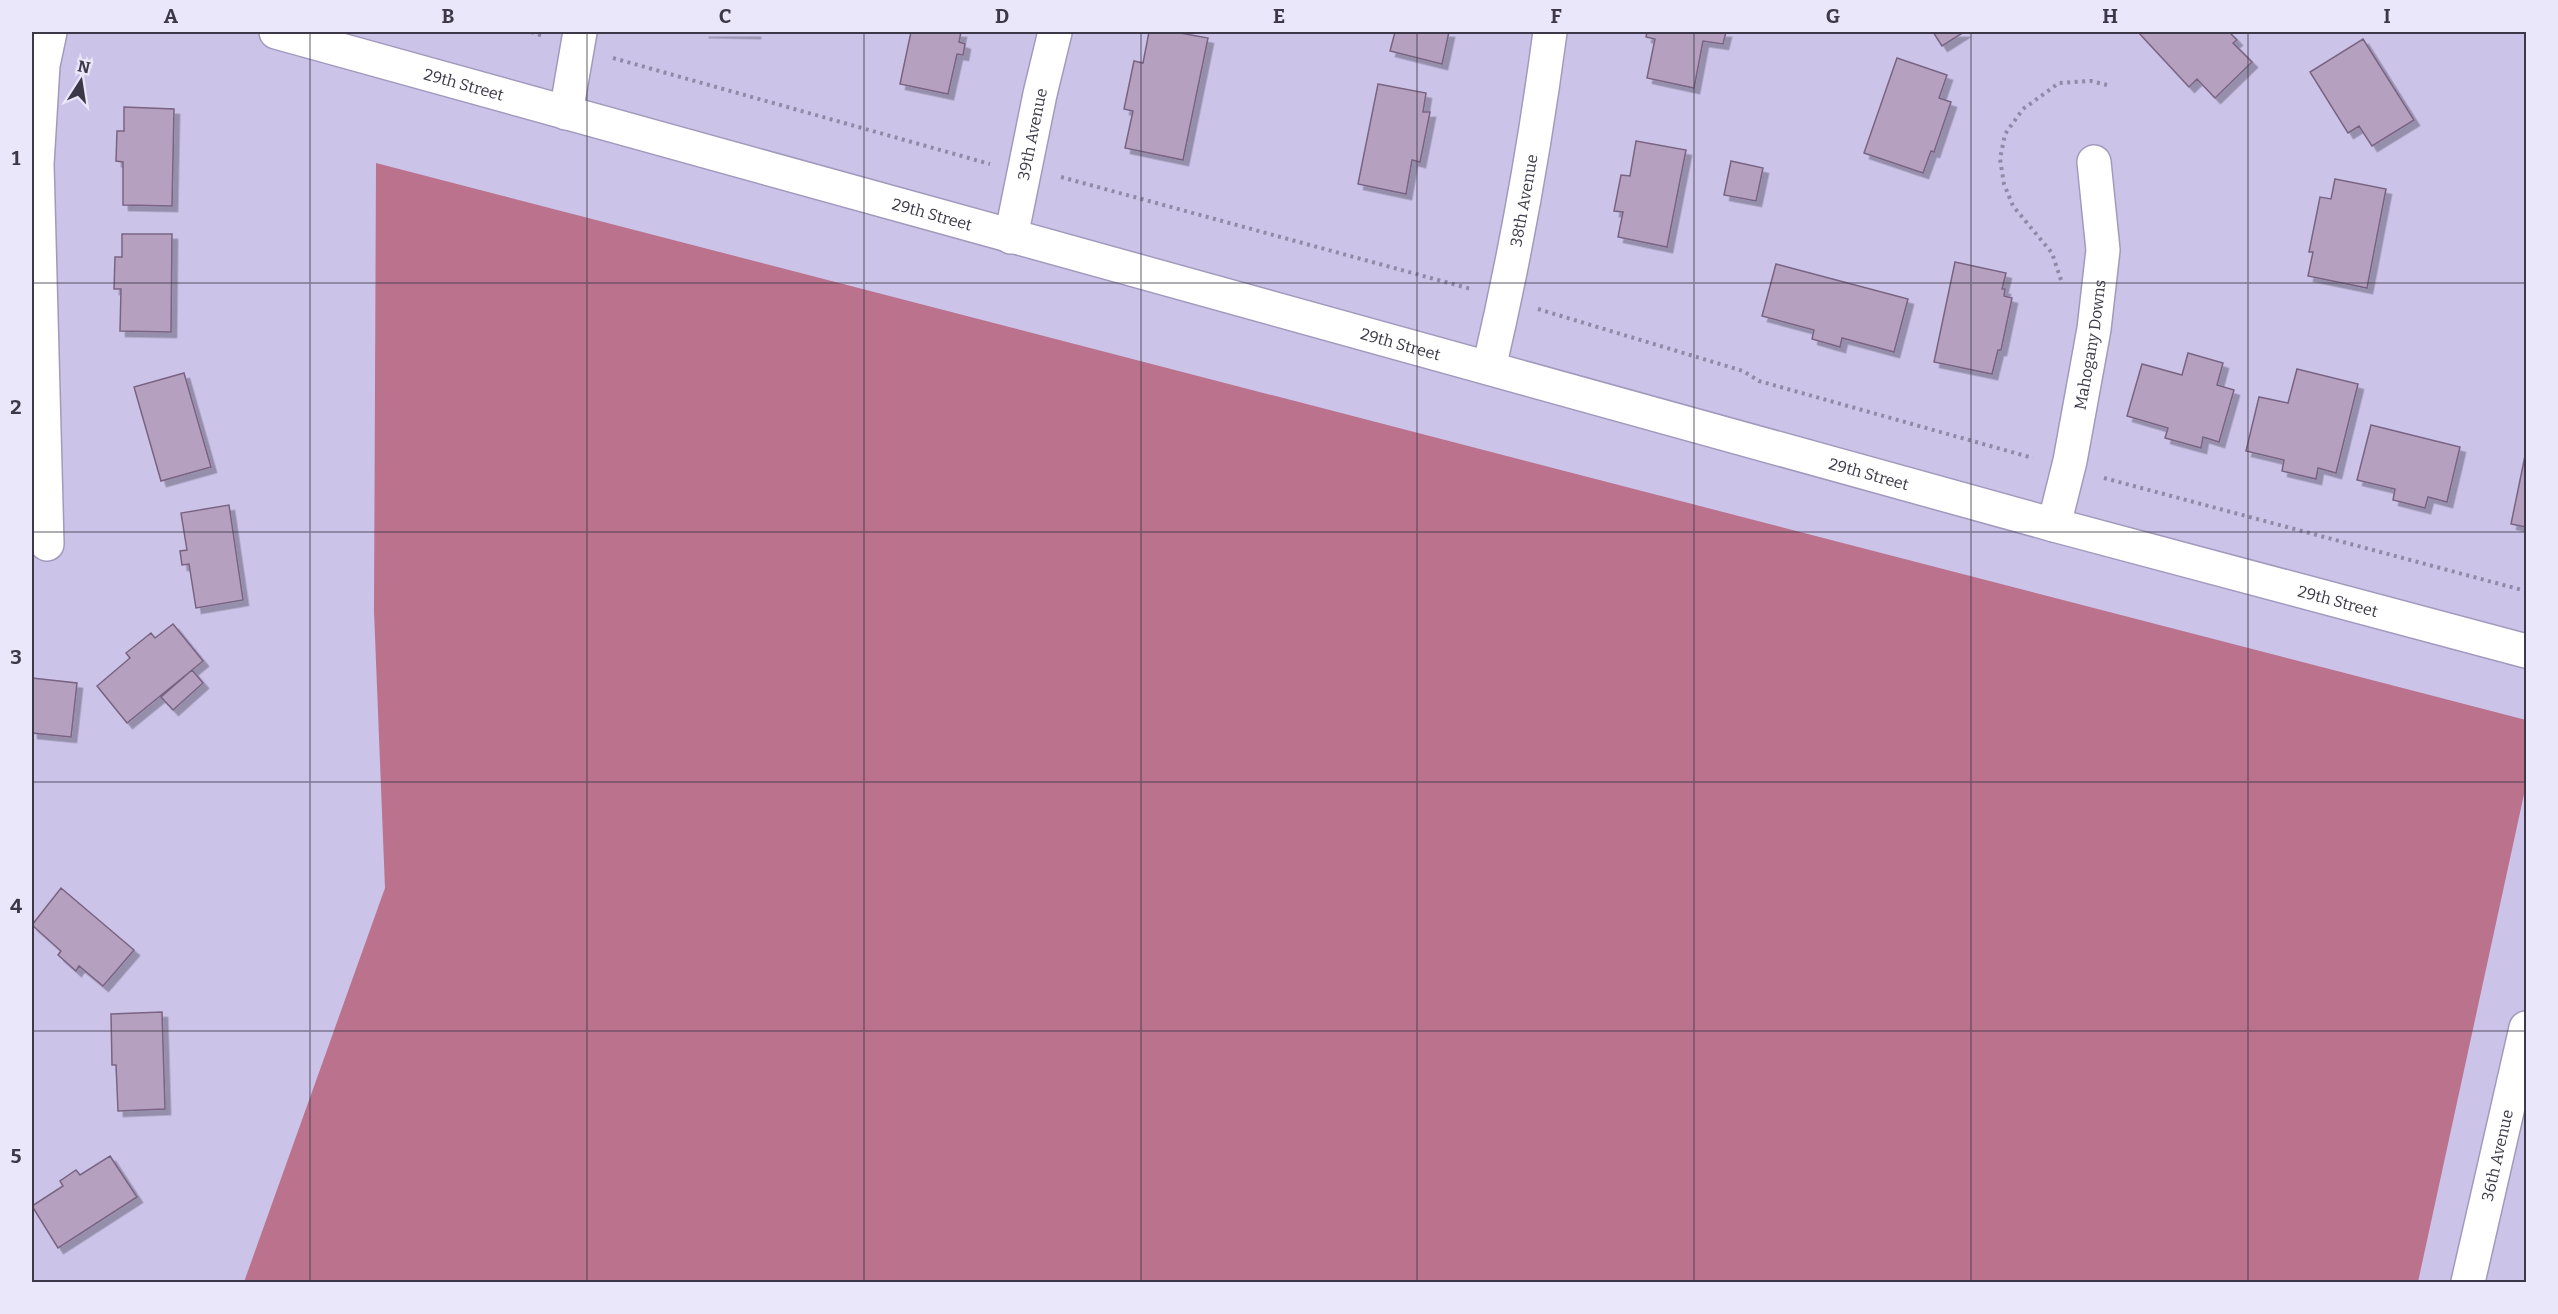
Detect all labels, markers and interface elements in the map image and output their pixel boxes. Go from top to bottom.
text: A [164,4,179,28]
text: B [442,4,455,28]
text: C [719,4,731,28]
text: D [995,4,1009,28]
text: E [1273,4,1285,28]
text: F [1550,4,1562,28]
text: G [1826,4,1840,28]
text: H [2102,4,2118,28]
text: I [2383,4,2391,28]
north arrow [51,51,111,111]
text: N [76,56,92,77]
street label: 29th Street [422,64,506,105]
street label: 39th Avenue [1014,86,1051,182]
text: 1 [12,146,21,170]
street label: 38th Avenue [1506,153,1542,249]
street label: 29th Street [890,194,974,235]
street label: Mahogany Downs [2070,279,2110,411]
street label: 29th Street [1358,324,1443,364]
text: 2 [10,395,22,419]
street label: 29th Street [1827,454,1911,494]
street label: 29th Street [2296,582,2380,621]
text: 3 [10,645,22,669]
text: 4 [10,894,22,918]
street label: 36th Avenue [2478,1108,2517,1203]
text: 5 [11,1144,22,1168]

